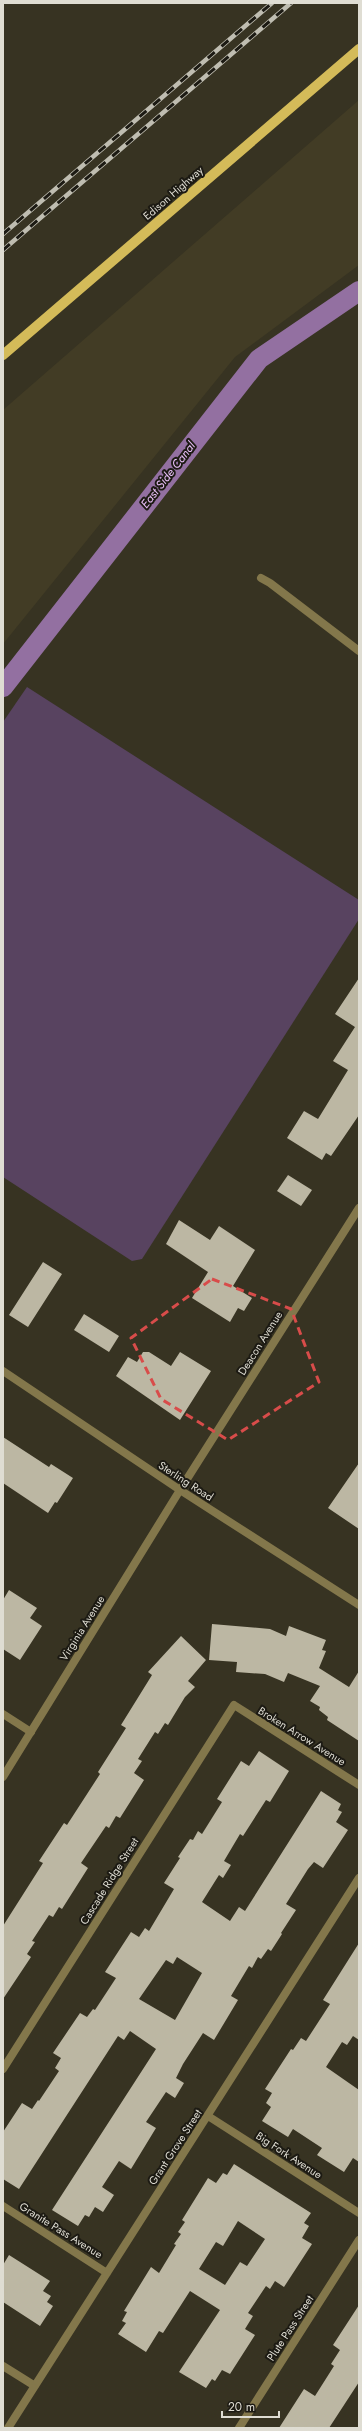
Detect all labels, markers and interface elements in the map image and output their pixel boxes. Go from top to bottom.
street label: Edison Highway [139,162,207,224]
water label: East Side Canal [136,437,200,512]
street label: Deacon Avenue [234,1308,286,1378]
street label: Sterling Road [155,1457,217,1505]
street label: Virginia Avenue [56,1592,109,1664]
street label: Broken Arrow Avenue [255,1703,349,1770]
street label: Cascade Ridge Street [76,1834,142,1928]
street label: Grant Grove Street [145,2106,206,2188]
street label: Big Fork Avenue [253,2128,325,2183]
street label: Granite Pass Avenue [16,2198,106,2262]
street label: Plute Pass Street [263,2292,317,2364]
scale bar [222,2393,279,2419]
text: 20 m [228,2398,255,2416]

